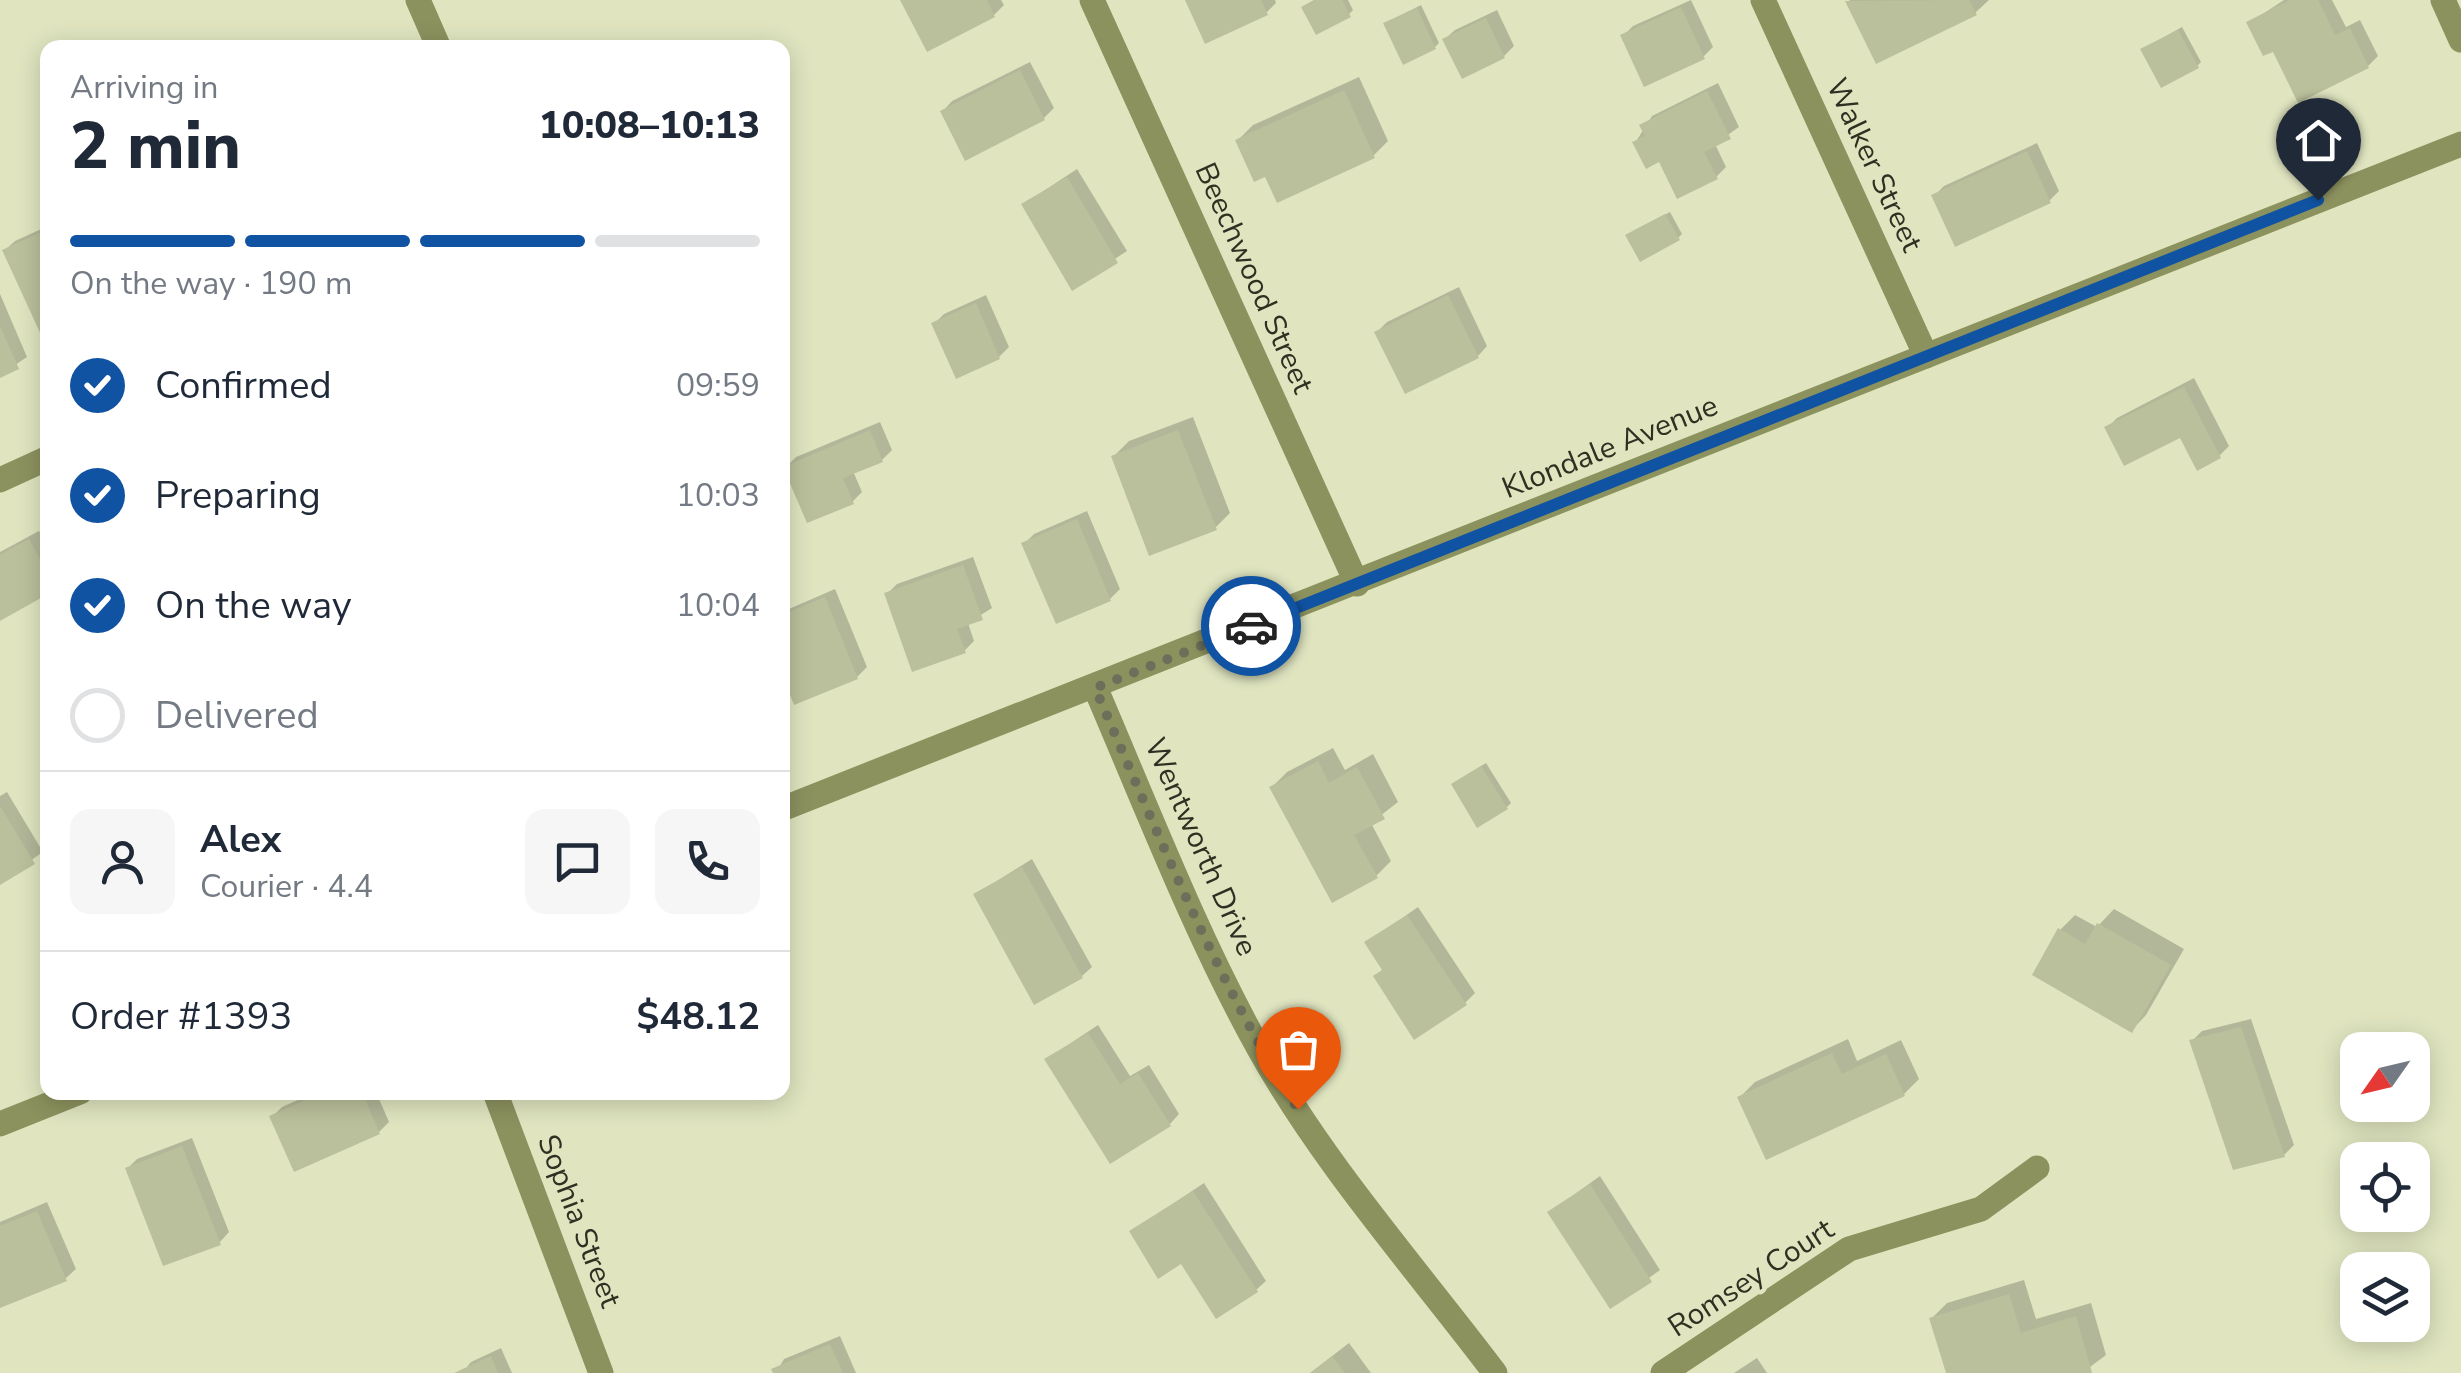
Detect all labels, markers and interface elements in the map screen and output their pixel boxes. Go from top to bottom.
text: Arriving in [70,66,218,109]
street label: Walker Street [1816,72,1932,259]
pin [2276,98,2361,201]
text: 10:08–10:13 [539,100,760,151]
text: 2 min [70,102,241,191]
icon: home [2291,113,2346,168]
street label: Beechwood Street [1185,156,1323,400]
text: On the way · 190 m [70,262,352,305]
icon: check [70,358,125,413]
text: Confirmed [155,360,332,411]
text: 09:59 [676,364,760,407]
street label: Klondale Avenue [1496,385,1724,509]
icon: check [70,468,125,523]
text: Preparing [155,470,321,521]
text: 10:03 [676,474,760,517]
courier [1201,576,1301,676]
icon: check [70,578,125,633]
text: On the way [155,580,351,631]
text: 10:04 [676,584,760,627]
icon: car [1224,599,1279,654]
text: Delivered [155,690,319,741]
street label: Wentworth Drive [1135,732,1267,962]
button: person [70,809,175,914]
button: chat [525,809,630,914]
button: phone [655,809,760,914]
text: Alex [200,814,281,865]
text: Courier · 4.4 [200,865,373,908]
text: Order #1393 [70,991,292,1042]
text: $48.12 [637,991,760,1042]
pin [1256,1007,1341,1110]
icon: bag [1271,1022,1326,1077]
north arrow [2340,1032,2430,1122]
map controls [2340,1032,2430,1342]
street label: Sophia Street [527,1129,631,1314]
button: locate [2340,1142,2430,1232]
street label: Romsey Court [1660,1209,1842,1347]
button: layers [2340,1252,2430,1342]

